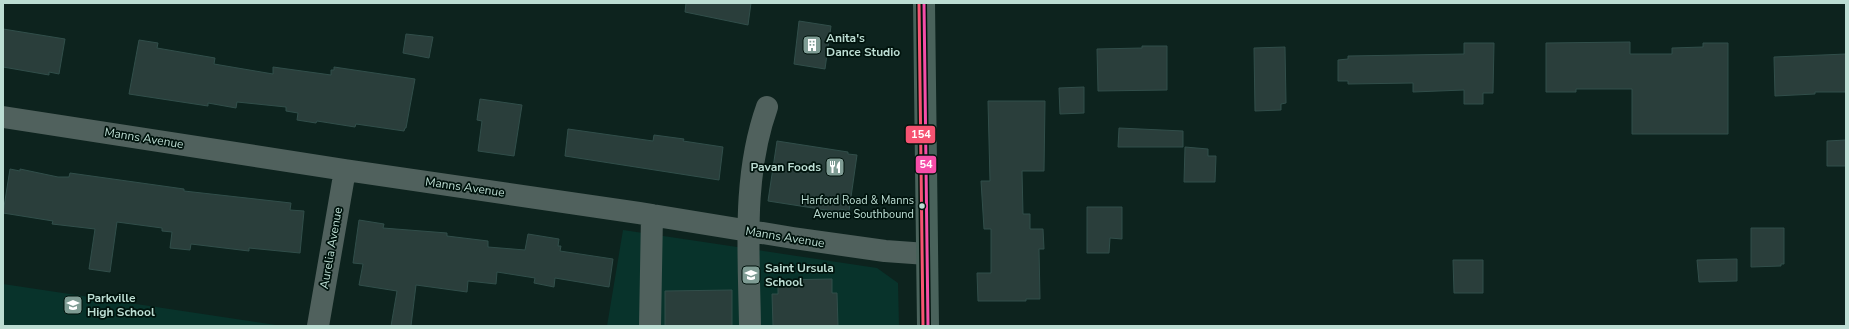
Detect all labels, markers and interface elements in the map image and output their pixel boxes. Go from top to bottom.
place label: Anita's Dance Studio [826,30,900,60]
building icon: Anita's Dance Studio [801,34,823,56]
street label: Manns Avenue [103,124,185,152]
line badge: 154 [905,125,936,144]
text: 154 [911,127,931,142]
line badge: 54 [915,155,937,174]
restaurant icon: Pavan Foods [824,156,846,178]
text: 54 [919,157,933,172]
place label: Pavan Foods [751,159,821,175]
street label: Manns Avenue [424,174,506,200]
place label: Harford Road & Manns Avenue Southbound [801,193,914,222]
marker: Harford Road & Manns Avenue Southbound [917,201,927,211]
street label: Aurelia Avenue [316,206,346,290]
street label: Manns Avenue [744,223,826,251]
place label: Saint Ursula School [765,260,834,290]
school or university icon: Saint Ursula School [740,264,762,286]
place label: Parkville High School [87,290,155,320]
school or university icon: Parkville High School [62,294,84,316]

